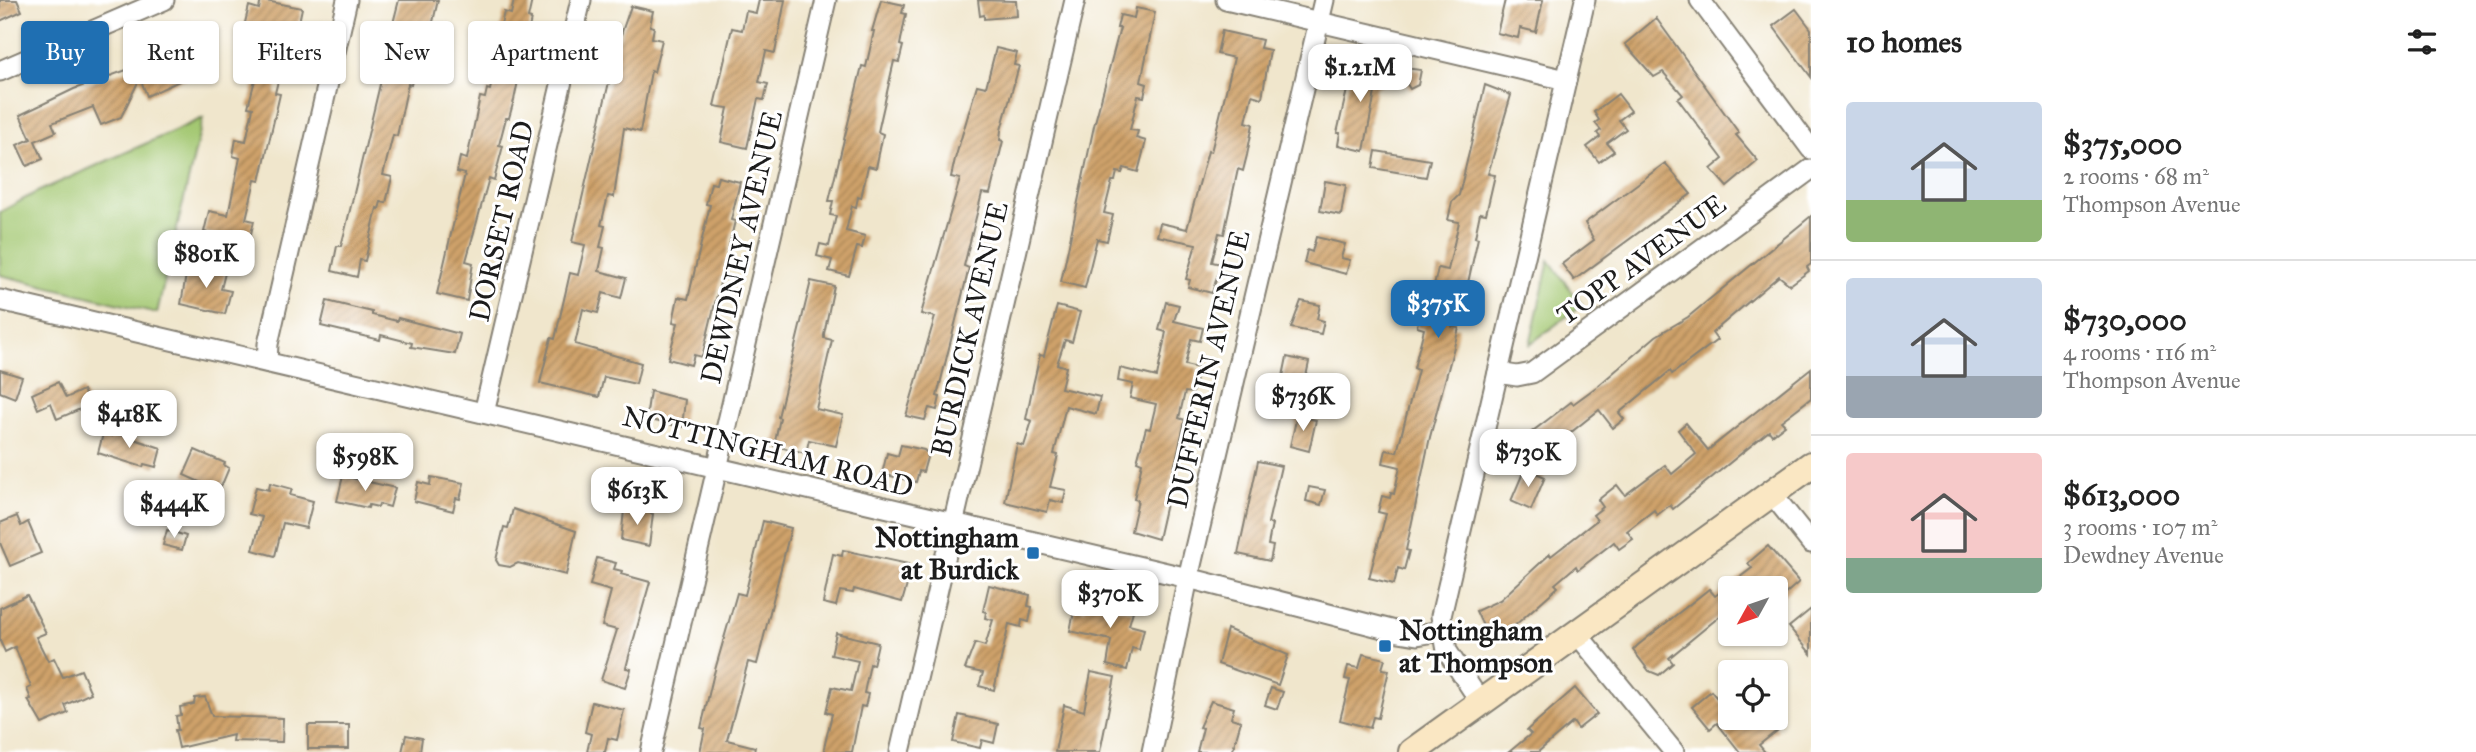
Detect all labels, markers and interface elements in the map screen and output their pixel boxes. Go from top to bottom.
chip: Buy [21,21,109,84]
chip: Rent [123,21,219,84]
chip: Filters [233,21,346,84]
chip: New [360,21,454,84]
chip: Apartment [468,21,623,84]
icon: filters [2403,23,2441,61]
text: 10 homes [1846,24,1962,60]
pin: $1.21M [1303,44,1417,104]
text: $1.21M [1324,53,1396,81]
street label: DEWDNEY AVENUE [693,107,790,387]
street label: DORSET ROAD [461,117,542,325]
text: $375,000 [2063,126,2182,162]
icon: home [1902,130,1986,214]
text: 2 rooms · 68 m² [2063,162,2209,190]
street label: TOPP AVENUE [1550,186,1733,332]
text: Thompson Avenue [2063,190,2241,218]
street label: BURDICK AVENUE [923,198,1016,460]
street label: DUFFERIN AVENUE [1159,227,1258,512]
pin: $801K [157,230,255,290]
text: $801K [174,239,238,267]
pin: $375K [1389,280,1487,340]
text: $375K [1407,289,1469,317]
text: $730,000 [2063,302,2187,338]
icon: home [1902,306,1986,390]
text: 4 rooms · 116 m² [2063,338,2216,366]
text: Thompson Avenue [2063,366,2241,394]
pin: $736K [1254,374,1352,433]
text: $736K [1271,382,1335,410]
pin: $418K [80,391,178,450]
street label: NOTTINGHAM ROAD [619,398,917,505]
text: $418K [97,399,161,427]
pin: $730K [1479,430,1577,489]
pin: $598K [316,434,414,493]
text: $730K [1496,438,1560,466]
text: $598K [332,442,398,470]
pin: $613K [588,468,686,527]
text: $613K [607,476,667,504]
text: $613,000 [2063,477,2180,513]
pin: $444K [125,480,223,540]
icon: home [1902,481,1986,565]
text: $444K [140,489,208,517]
text: 3 rooms · 107 m² [2063,513,2217,541]
place label: Nottingham at Burdick [875,520,1020,587]
text: Dewdney Avenue [2063,541,2224,569]
marker: Nottingham at Burdick [1025,545,1041,561]
pin: $370K [1061,570,1159,630]
north arrow [1718,576,1788,646]
map controls [1718,576,1788,730]
text: $370K [1078,579,1142,607]
place label: Nottingham at Thompson [1399,613,1553,680]
marker: Nottingham at Thompson [1377,638,1393,654]
button: locate [1718,660,1788,730]

